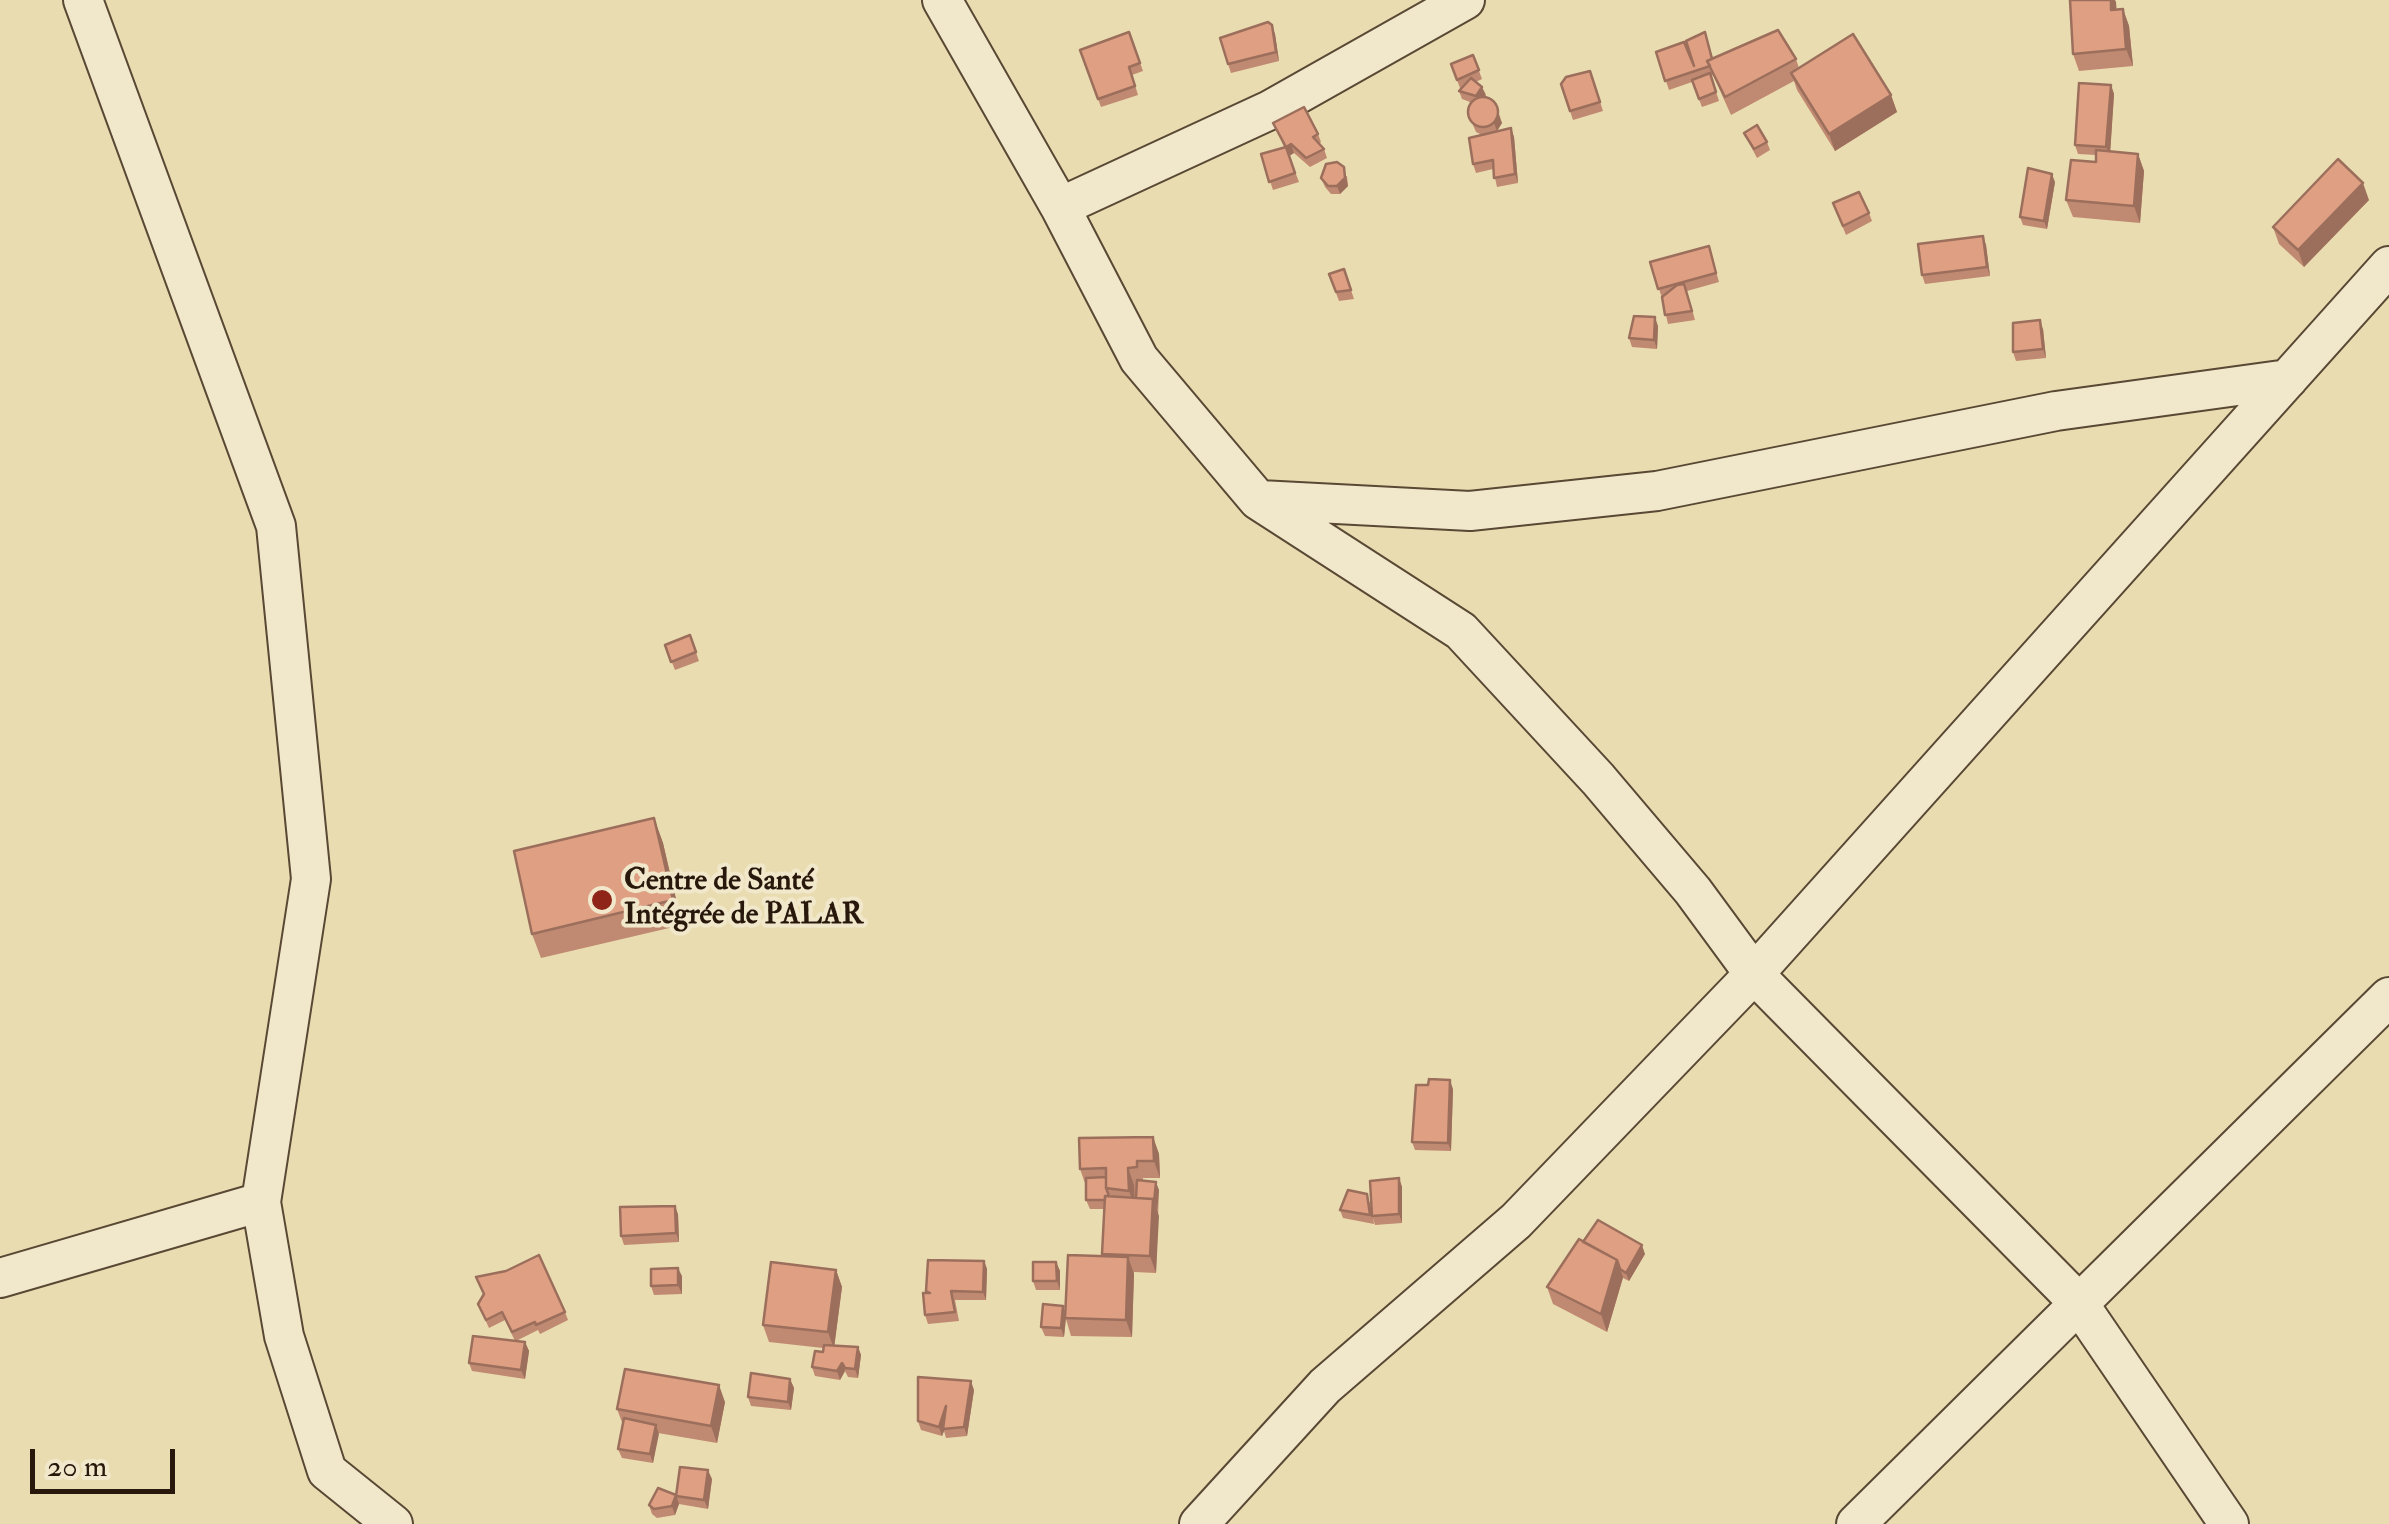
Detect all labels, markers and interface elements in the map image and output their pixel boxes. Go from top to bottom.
place label: Centre de Santé Intégrée de PALAR [624,865,863,936]
marker: Centre de Santé Intégrée de PALAR [589,887,615,913]
scale bar [35,1429,180,1491]
text: 20 m [47,1448,107,1485]

